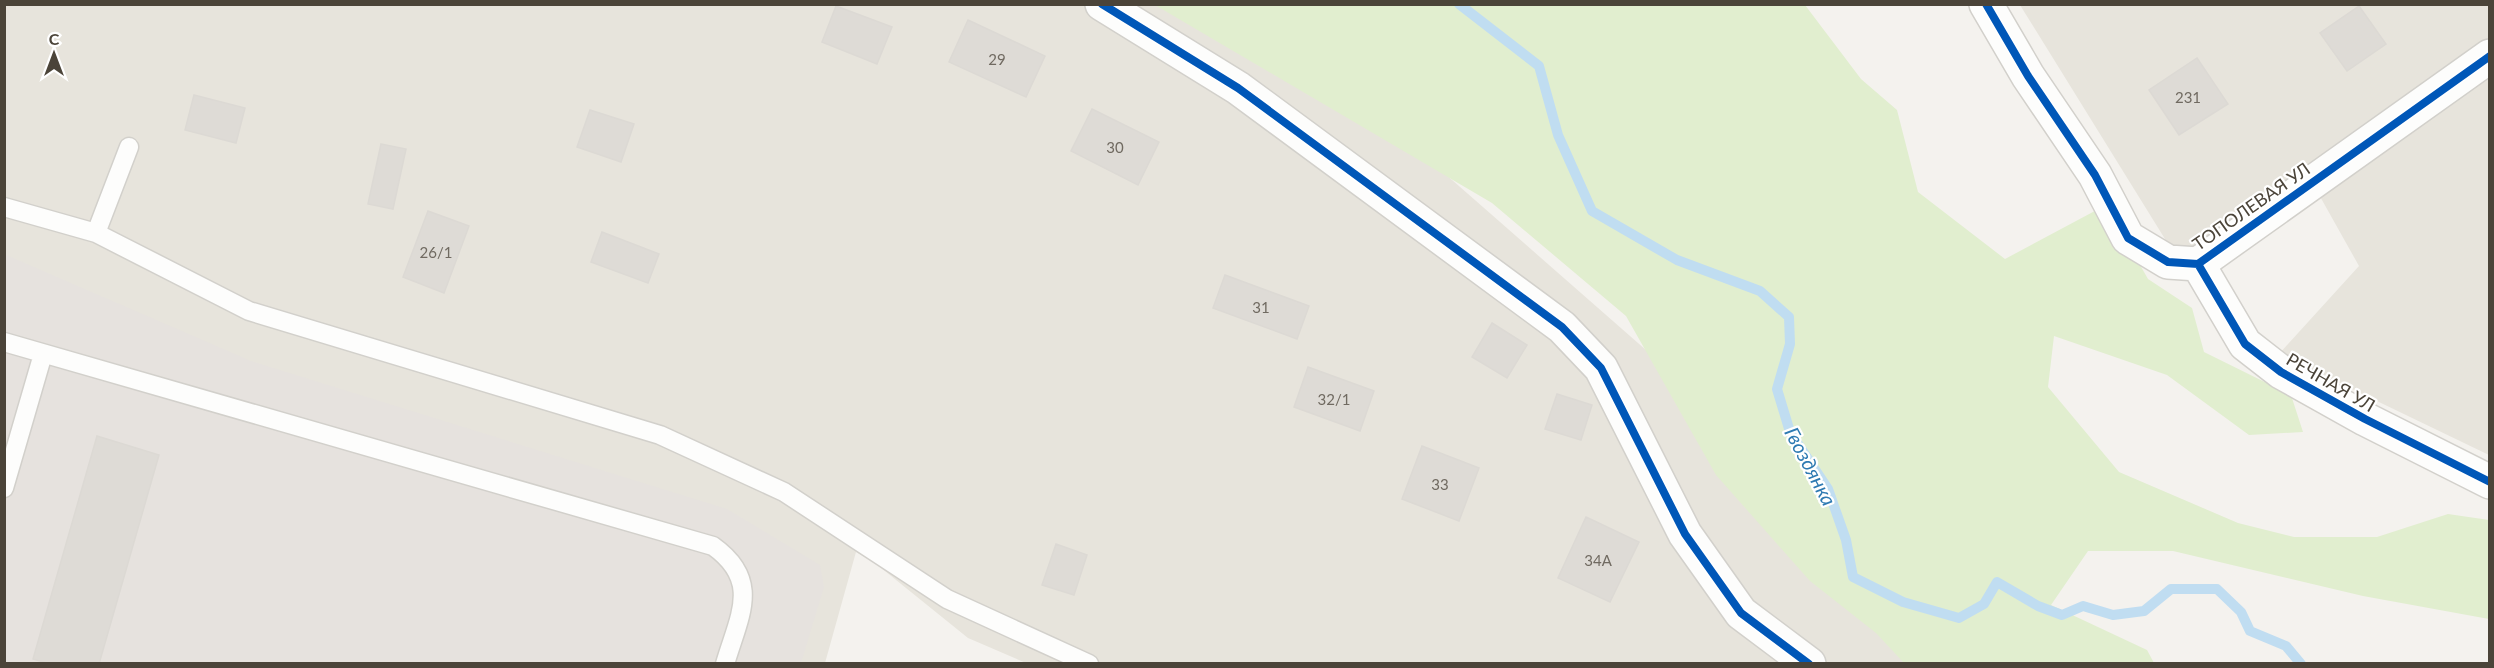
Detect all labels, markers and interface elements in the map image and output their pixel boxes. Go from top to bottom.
north arrow [24,24,84,84]
text: С [49,29,60,48]
house number: 29 [988,50,1006,68]
house number: 231 [2175,88,2201,106]
house number: 30 [1106,138,1124,156]
street label: ТОПОЛЕВАЯ УЛ [2188,157,2314,255]
house number: 26/1 [420,243,452,261]
house number: 31 [1252,298,1270,316]
street label: РЕЧНАЯ УЛ [2283,348,2379,416]
house number: 32/1 [1318,390,1350,408]
water label: Гвоздянка [1780,423,1842,509]
house number: 33 [1431,475,1449,493]
house number: 34А [1584,551,1613,569]

